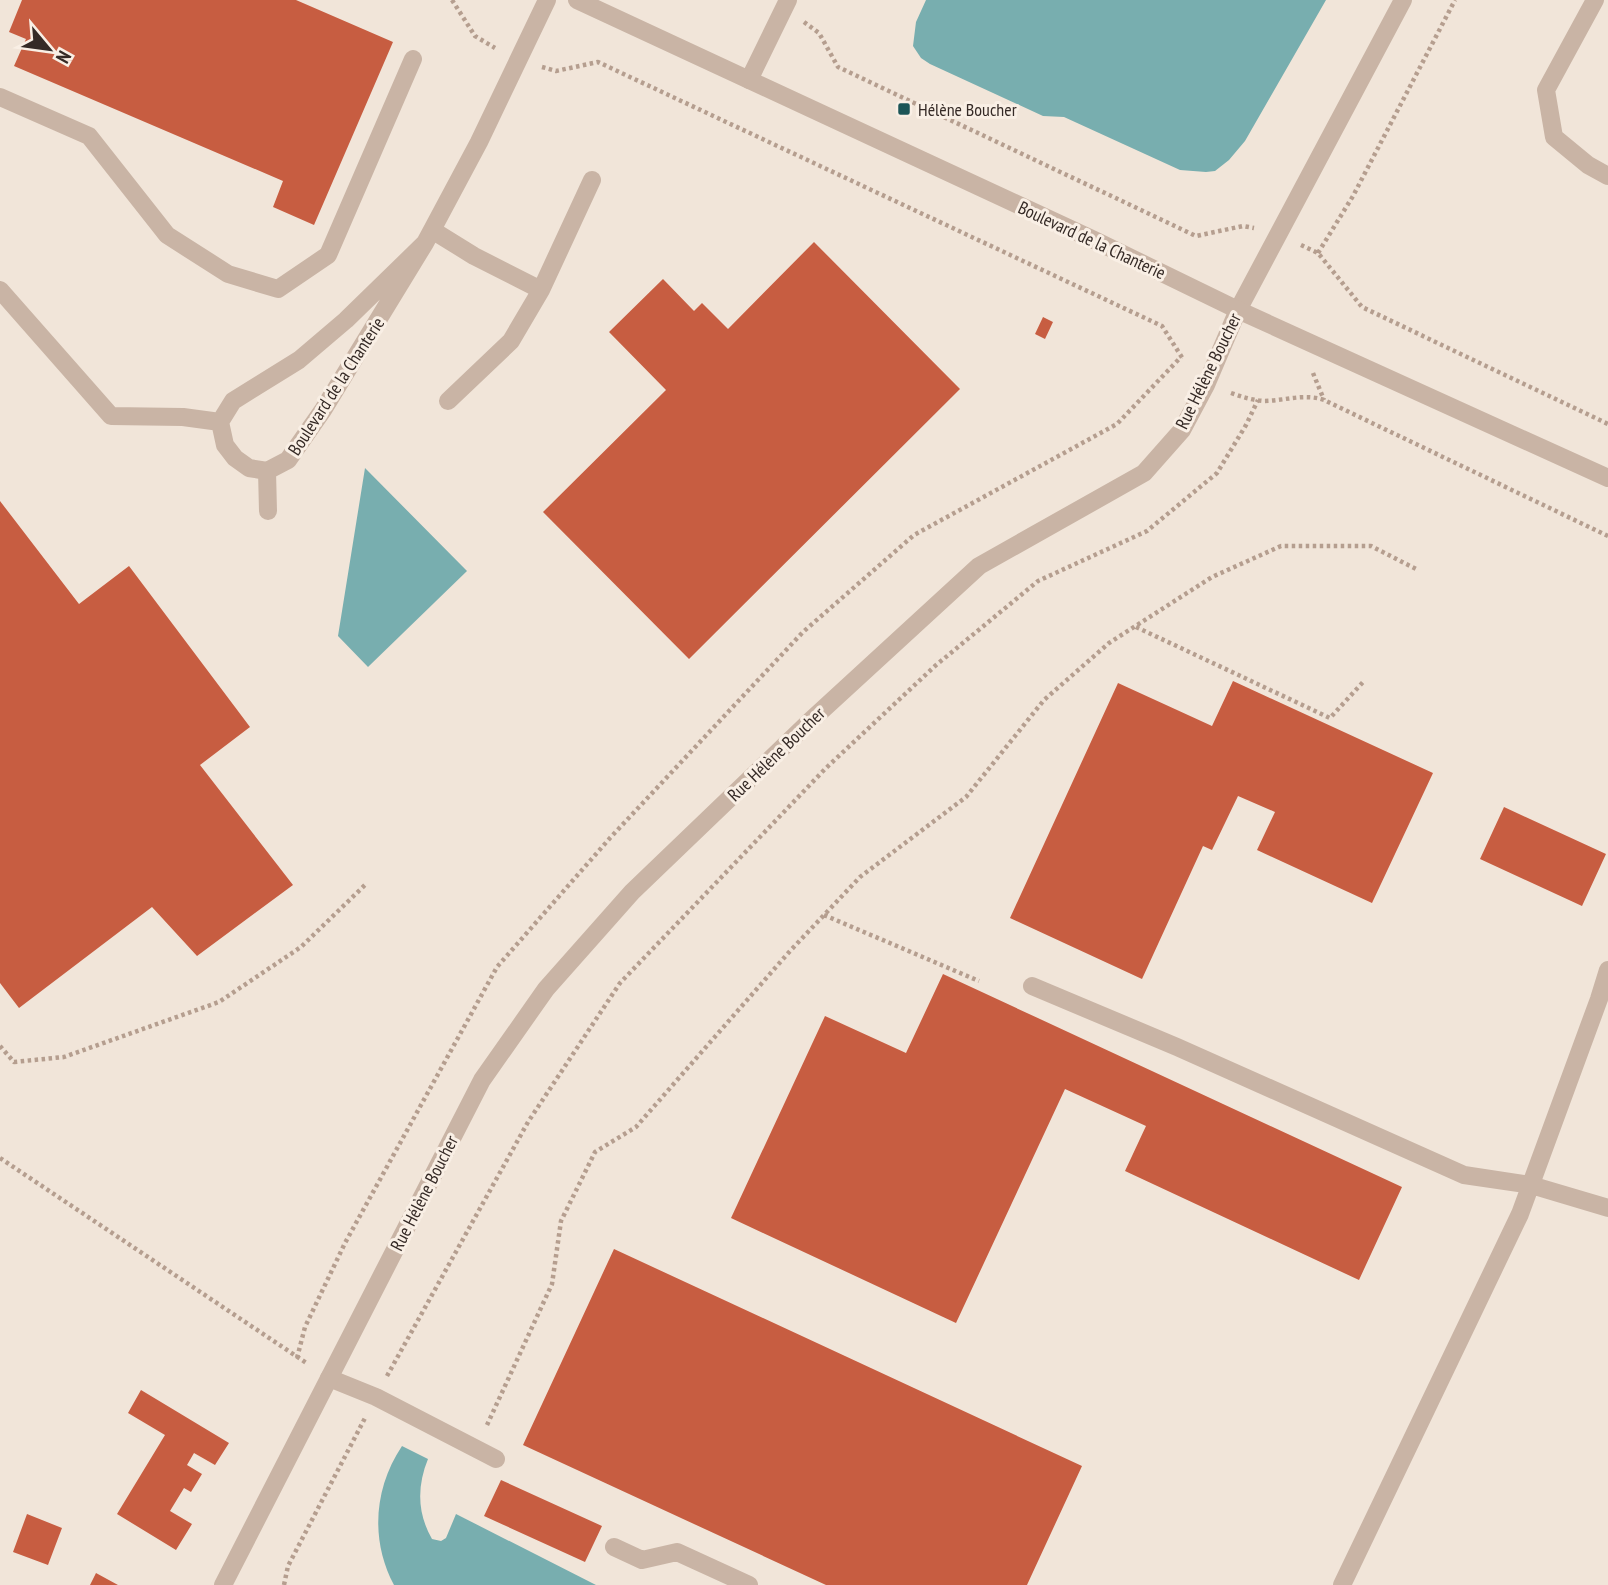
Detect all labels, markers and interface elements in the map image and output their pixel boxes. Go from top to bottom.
north arrow [14,14,84,84]
text: N [51,47,77,68]
place label: Hélène Boucher [918,98,1017,121]
marker: Hélène Boucher [896,101,912,117]
street label: Boulevard de la Chanterie [1015,196,1169,284]
street label: Rue Hélène Boucher [1170,309,1246,433]
street label: Boulevard de la Chanterie [283,313,389,459]
street label: Rue Hélène Boucher [723,702,829,806]
street label: Rue Hélène Boucher [385,1131,463,1255]

